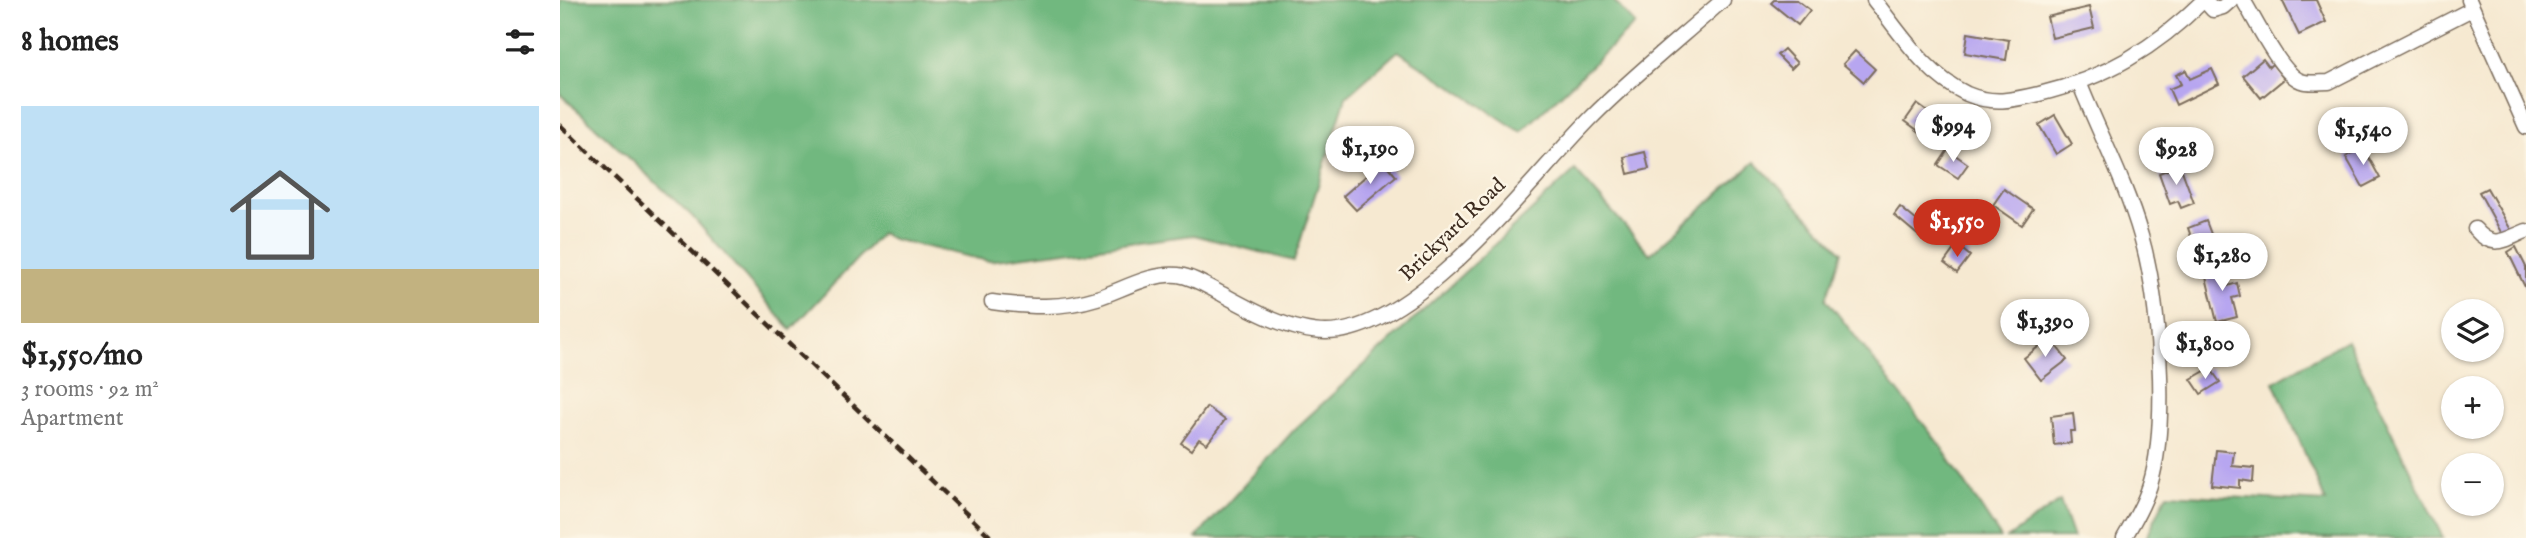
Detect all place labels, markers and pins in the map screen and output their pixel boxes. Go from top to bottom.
pin: $994 [1912,104,1994,164]
pin: $1,540 [2306,108,2420,167]
pin: $1,190 [1313,127,1427,186]
pin: $928 [2135,128,2217,187]
pin: $1,550 [1900,200,2014,259]
pin: $1,280 [2165,233,2279,293]
pin: $1,390 [1988,300,2102,359]
pin: $1,800 [2148,322,2262,381]

